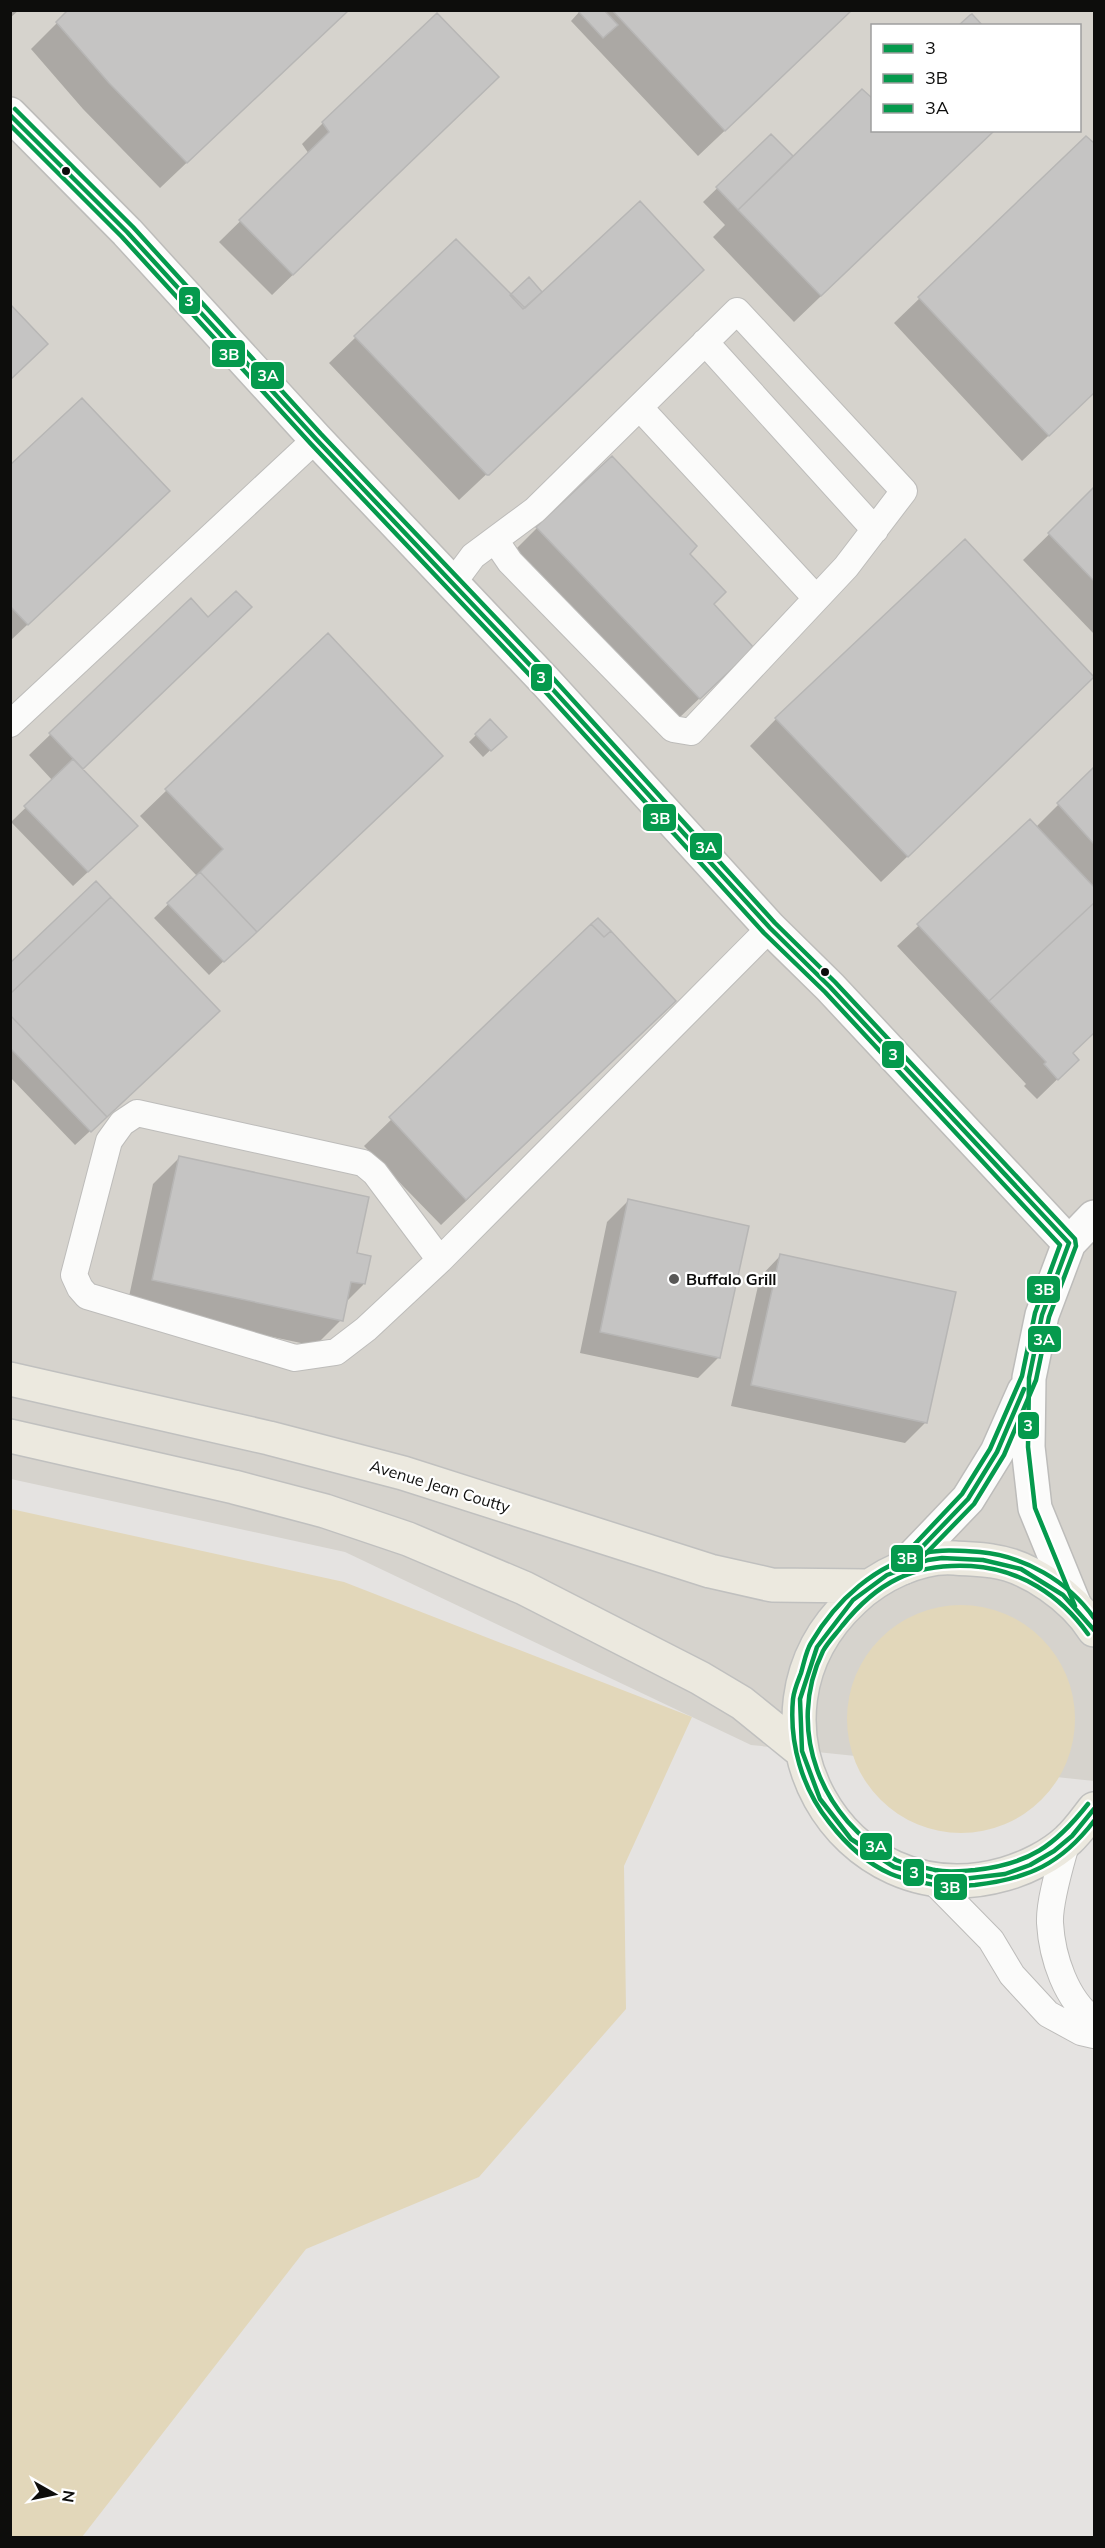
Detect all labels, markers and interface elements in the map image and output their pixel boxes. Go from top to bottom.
legend [871,24,1081,132]
text: 3 [925,36,936,59]
text: 3B [925,66,948,89]
text: 3A [925,96,949,119]
unlabelled marker [60,165,72,177]
line badge: 3 [178,286,201,315]
text: 3 [184,290,194,310]
line badge: 3B [211,339,246,368]
text: 3B [219,344,239,364]
line badge: 3A [250,361,285,390]
text: 3A [257,365,279,385]
line badge: 3 [530,663,553,692]
text: 3 [536,667,546,687]
line badge: 3B [642,803,677,832]
text: 3B [650,808,670,828]
line badge: 3A [689,832,723,861]
text: 3A [695,837,717,857]
unlabelled marker [819,966,831,978]
line badge: 3 [881,1040,905,1069]
text: 3 [888,1044,898,1064]
place label: Buffalo Grill [686,1269,777,1289]
marker: Buffalo Grill [667,1272,681,1286]
line badge: 3B [1026,1275,1061,1304]
text: 3B [1034,1279,1054,1299]
line badge: 3A [1027,1325,1062,1353]
text: 3A [1033,1329,1055,1349]
line badge: 3 [1017,1411,1040,1440]
text: 3 [1023,1415,1033,1435]
street label: Avenue Jean Coutty [368,1455,513,1517]
line badge: 3B [890,1544,924,1573]
text: 3B [897,1548,917,1568]
line badge: 3A [859,1832,893,1861]
text: 3A [865,1836,887,1856]
line badge: 3 [902,1858,925,1887]
text: 3 [909,1862,919,1882]
line badge: 3B [933,1873,968,1901]
text: 3B [940,1877,960,1897]
north arrow [24,2464,84,2524]
text: N [58,2489,80,2504]

